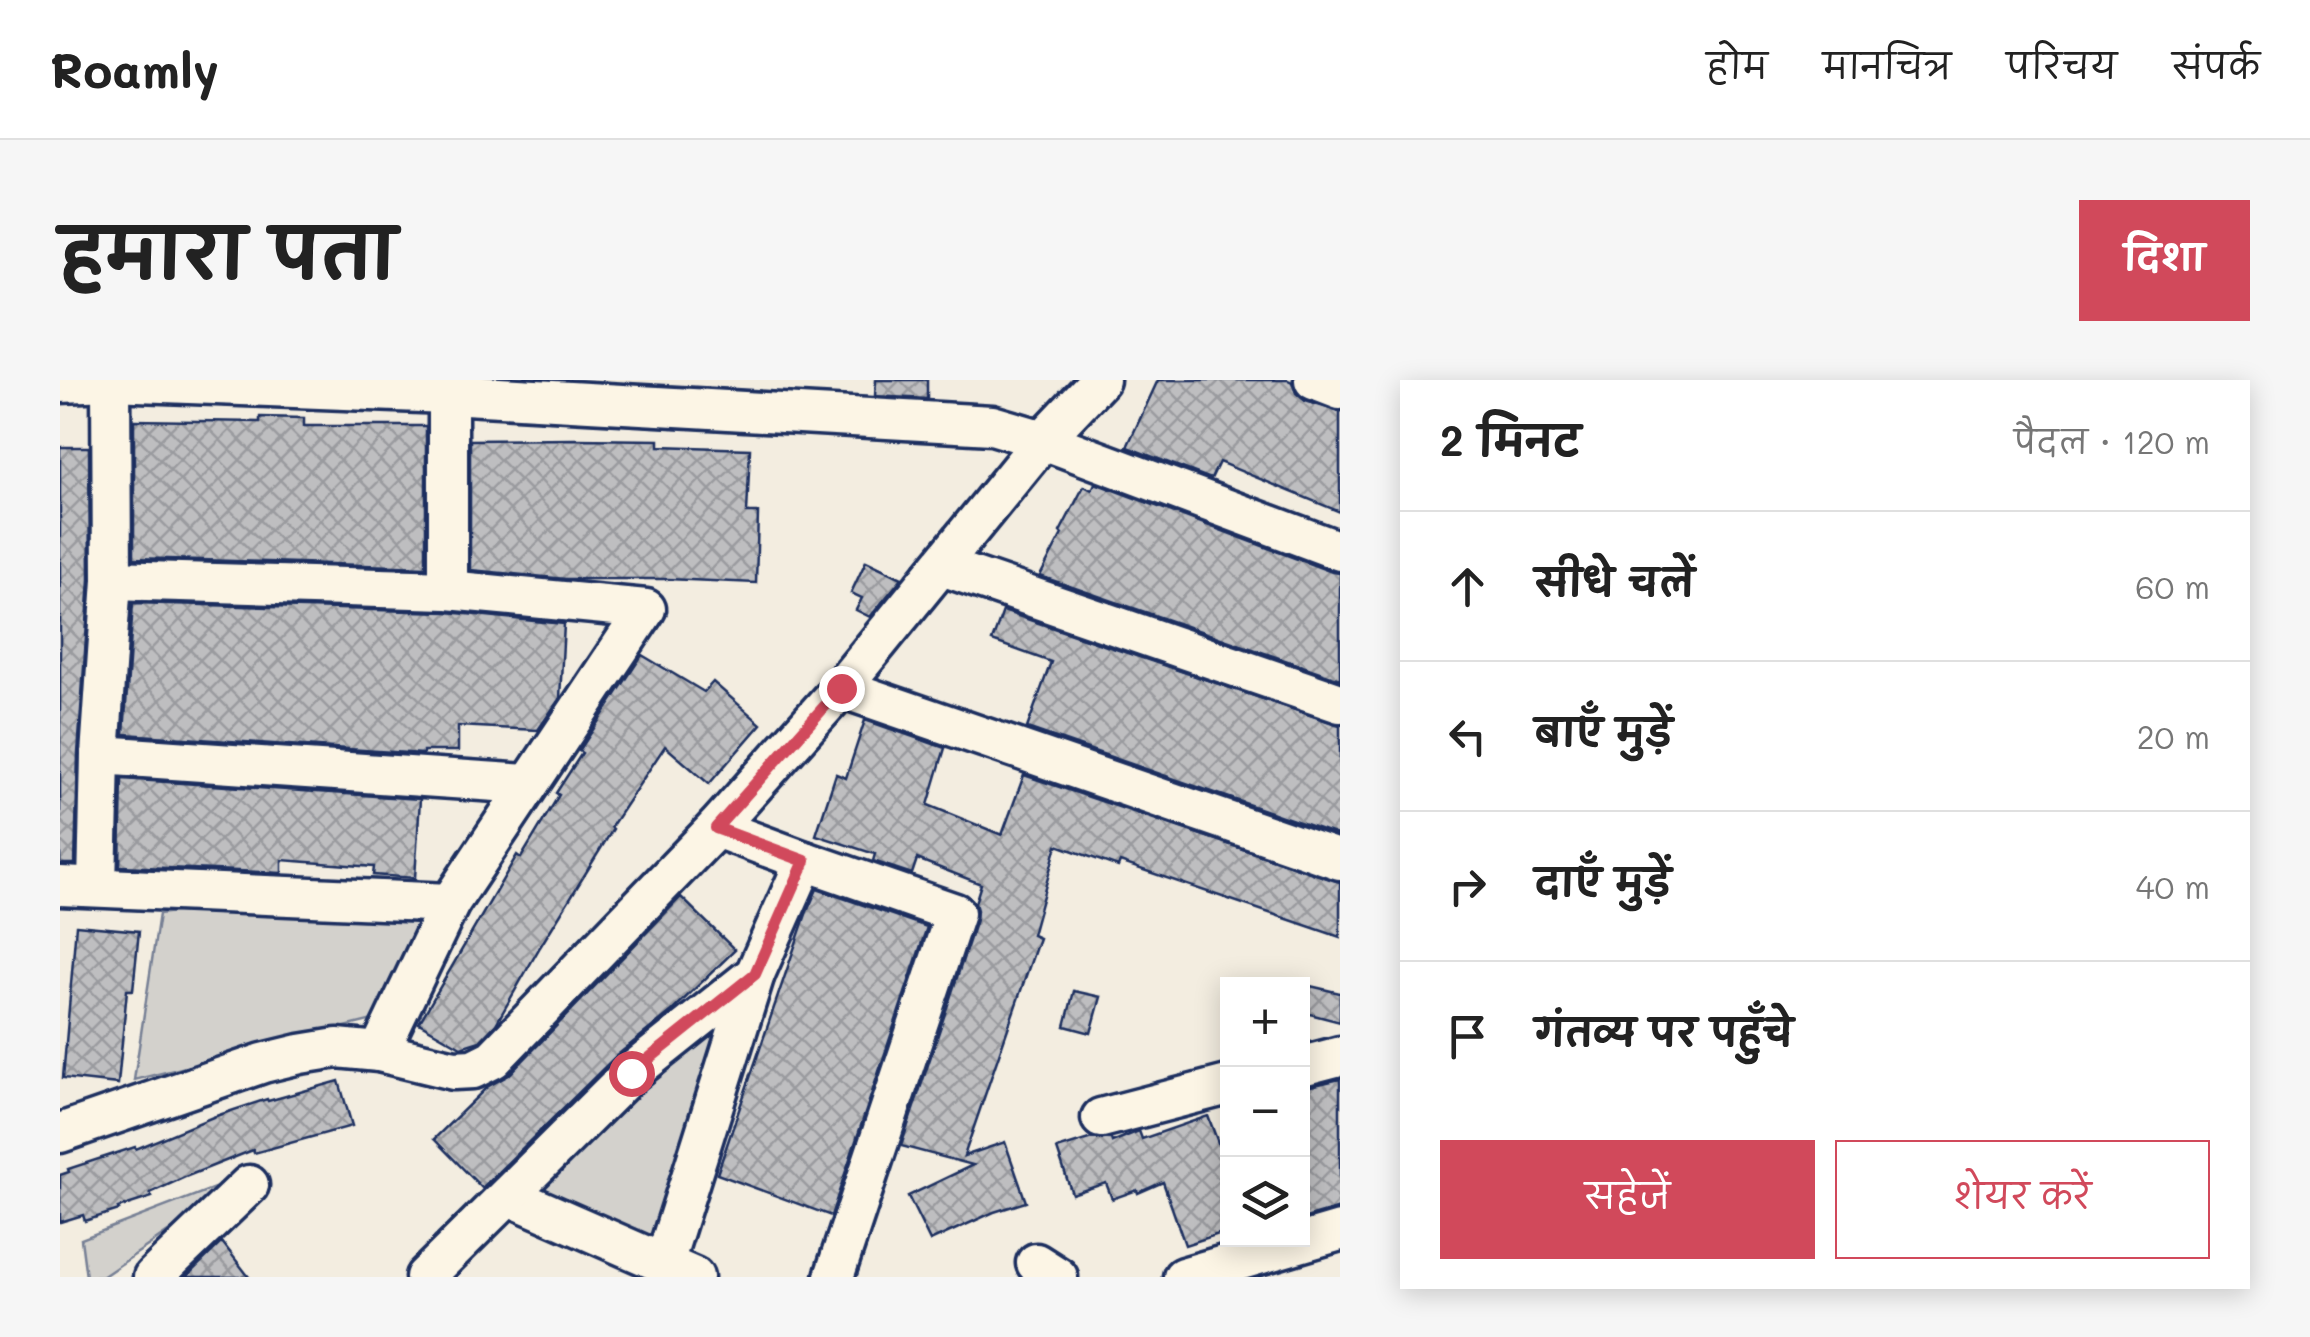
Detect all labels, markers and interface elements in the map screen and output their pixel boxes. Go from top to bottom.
text: Roamly [50,38,219,100]
text: होम [1706,42,1768,88]
text: मानचित्र [1823,42,1951,88]
text: परिचय [2006,42,2117,88]
text: संपर्क [2172,42,2260,88]
button: दिशा [2079,200,2250,321]
text: हमारा पता [60,205,396,297]
text: 2 मिनट [1440,412,1581,467]
text: पैदल · 120 m [2014,420,2210,462]
text: सीधे चलें [1535,556,1695,606]
icon: ahead [1440,559,1495,614]
text: 60 m [2135,565,2210,607]
route end [819,666,865,712]
text: बाएँ मुड़ें [1535,706,1672,756]
icon: left [1440,709,1495,764]
text: 20 m [2137,715,2210,757]
text: दाएँ मुड़ें [1535,856,1671,906]
icon: right [1440,859,1495,914]
text: 40 m [2136,865,2210,907]
map controls [1220,977,1310,1247]
button: + [1220,977,1310,1067]
text: गंतव्य पर पहुँचे [1535,1006,1793,1056]
icon: arrive [1440,1009,1495,1064]
route start [609,1051,655,1097]
button: − [1220,1067,1310,1157]
button: सहेजें [1440,1140,1815,1259]
button: शेयर करें [1835,1140,2210,1259]
button: layers [1220,1157,1310,1247]

